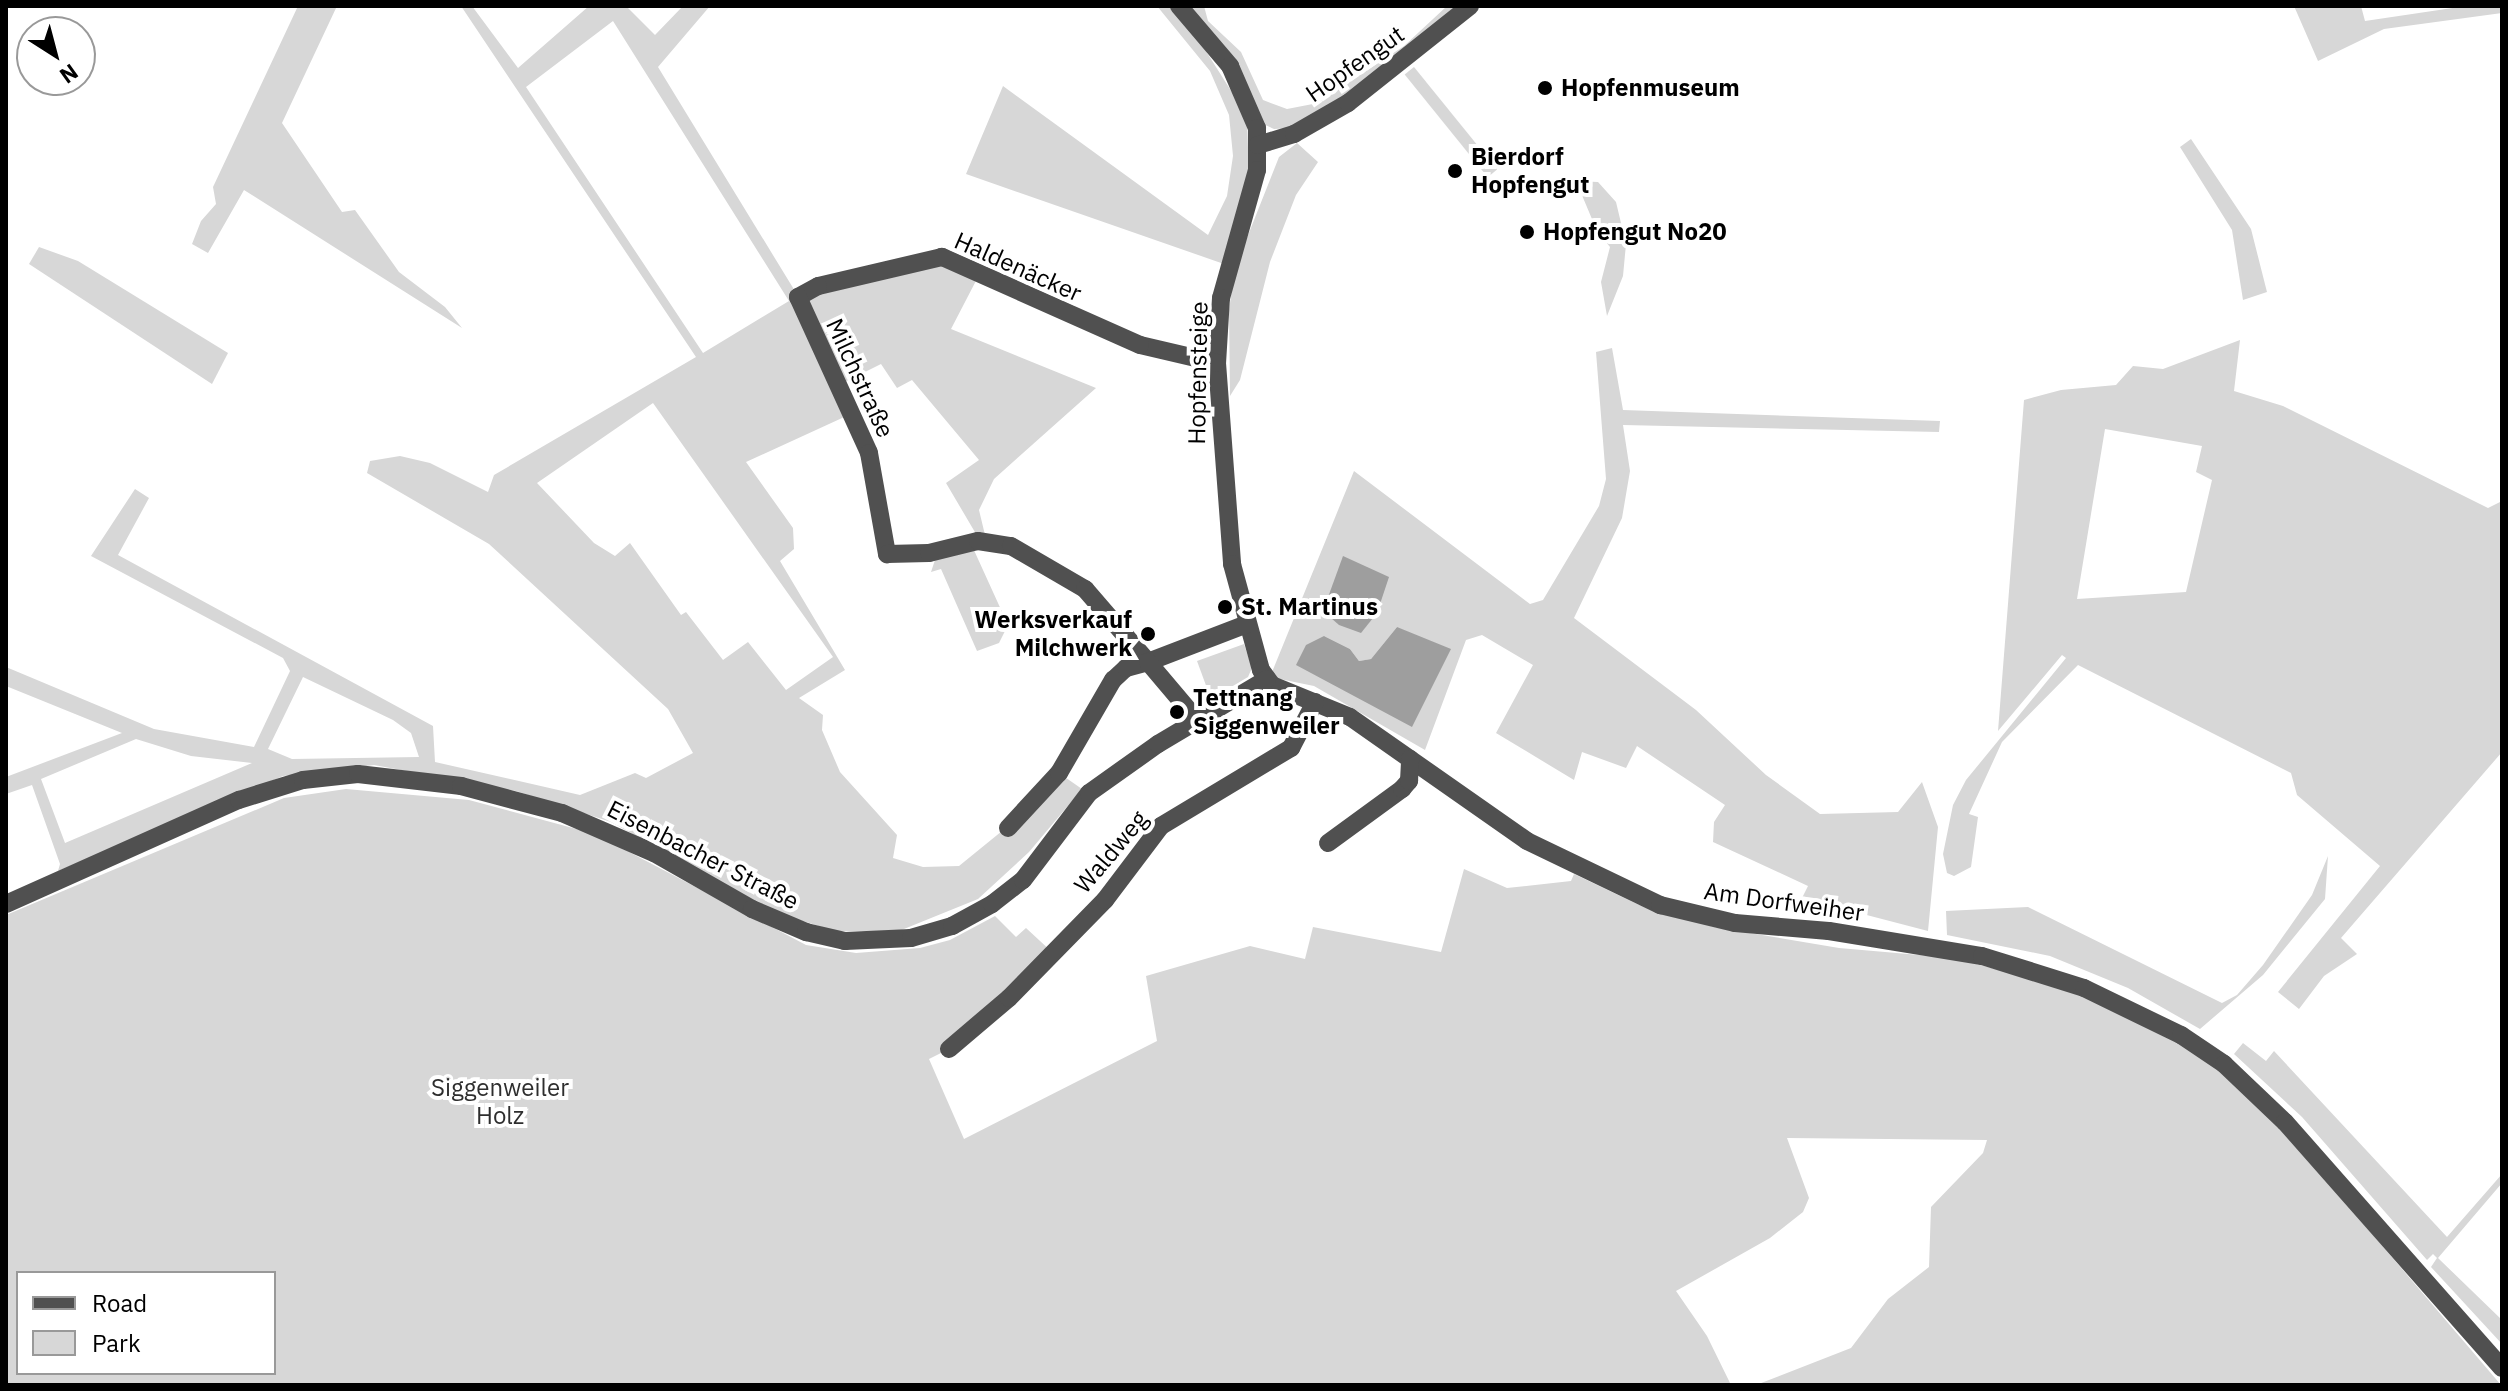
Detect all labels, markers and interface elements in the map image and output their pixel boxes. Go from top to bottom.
north arrow [16,16,96,96]
street label: Hopfengut [1300,20,1410,108]
text: N [54,58,84,91]
place label: Hopfenmuseum [1561,74,1740,102]
marker: Hopfenmuseum [1536,79,1554,97]
place label: Bierdorf Hopfengut [1471,143,1589,199]
marker: Bierdorf Hopfengut [1446,162,1464,180]
place label: Hopfengut No20 [1543,218,1727,246]
marker: Hopfengut No20 [1518,223,1536,241]
street label: Haldenäcker [950,226,1086,308]
street label: Hopfensteige [1182,301,1214,445]
street label: Milchstraße [820,314,900,442]
place label: St. Martinus [1241,593,1378,621]
marker: St. Martinus [1216,598,1234,616]
place label: Werksverkauf Milchwerk [974,606,1132,662]
marker: Werksverkauf Milchwerk [1139,625,1157,643]
place label: Tettnang Siggenweiler [1193,684,1340,740]
marker: Tettnang Siggenweiler [1168,703,1186,721]
street label: Eisenbacher Straße [602,794,804,916]
street label: Waldweg [1068,805,1154,899]
street label: Am Dorfweiher [1702,877,1866,927]
park label: Siggenweiler Holz [431,1074,569,1130]
legend [16,1271,276,1375]
text: Road [92,1287,147,1319]
text: Park [92,1327,141,1359]

